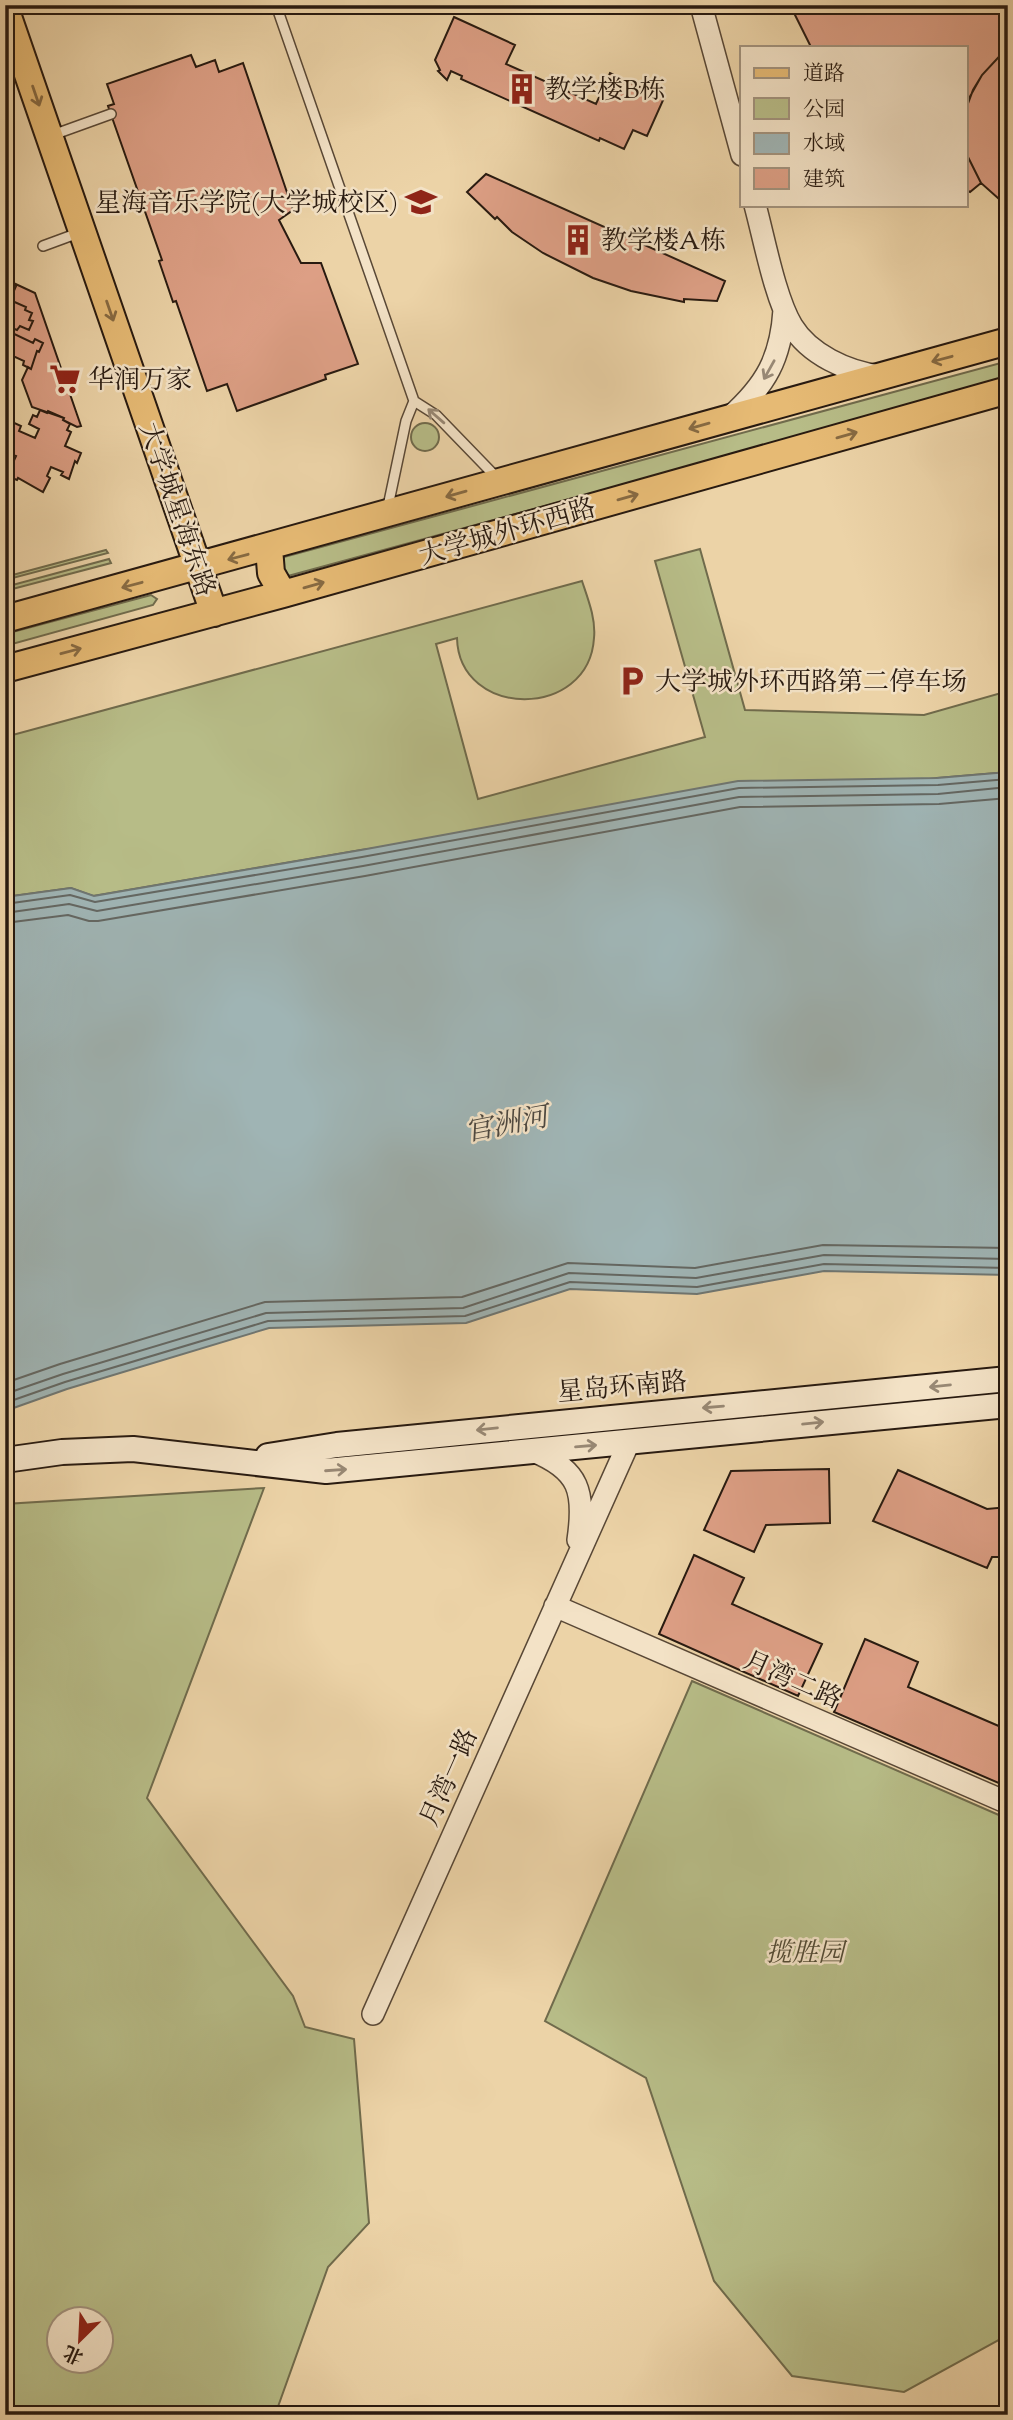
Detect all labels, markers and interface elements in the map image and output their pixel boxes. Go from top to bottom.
legend [740,46,968,206]
text: 道路 [803,60,845,90]
building icon: 教学楼B栋 [505,72,539,106]
place label: 教学楼B栋 [545,73,665,110]
one-way arrow [31,84,43,106]
text: 公园 [803,96,845,126]
text: 水域 [803,130,845,160]
text: 建筑 [803,166,845,196]
school or university icon: 星海音乐学院(大学城校区) [404,185,438,219]
place label: 星海音乐学院(大学城校区) [95,186,398,223]
building icon: 教学楼A栋 [561,223,595,257]
place label: 教学楼A栋 [601,224,726,261]
one-way arrow [105,299,117,321]
one-way arrow [931,353,954,366]
one-way arrow [762,359,776,379]
supermarket icon: 华润万家 [48,362,82,396]
place label: 华润万家 [88,363,192,400]
one-way arrow [427,408,445,424]
street label: 大学城星海东路 [129,418,223,602]
one-way arrow [688,420,710,433]
one-way arrow [836,428,858,441]
one-way arrow [446,489,468,502]
one-way arrow [616,489,638,502]
street label: 大学城外环西路 [415,491,600,576]
one-way arrow [227,551,249,564]
one-way arrow [303,578,325,591]
one-way arrow [122,579,144,592]
one-way arrow [59,644,82,657]
parking icon: 大学城外环西路第二停车场 [615,664,649,698]
place label: 大学城外环西路第二停车场 [655,665,967,702]
water label: 官洲河 [462,1097,557,1154]
street label: 星岛环南路 [556,1364,689,1413]
one-way arrow [929,1379,952,1392]
one-way arrow [703,1401,725,1414]
one-way arrow [801,1417,824,1430]
one-way arrow [476,1423,499,1436]
one-way arrow [575,1439,597,1452]
one-way arrow [324,1463,346,1476]
street label: 月湾二路 [737,1643,847,1719]
street label: 月湾一路 [412,1723,488,1833]
park label: 揽胜园 [766,1936,848,1973]
north arrow [46,2304,116,2374]
text: 北 [60,2337,88,2369]

